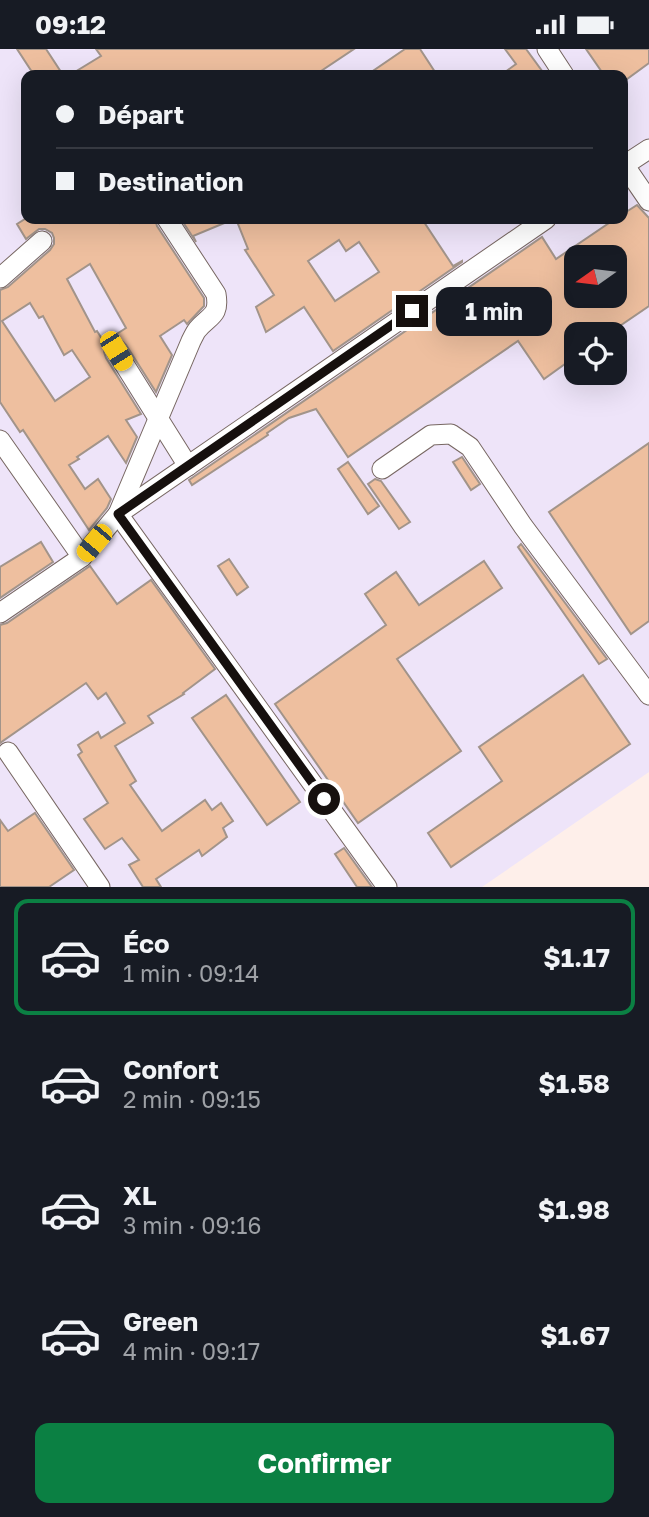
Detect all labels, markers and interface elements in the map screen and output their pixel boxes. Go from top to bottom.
text: 09:12 [35,9,106,40]
text: Départ [98,99,184,130]
text: Destination [98,166,244,197]
north arrow [564,245,626,308]
map controls [564,245,627,385]
callout: 1 min [436,287,552,335]
route end [396,295,428,327]
text: 1 min [465,297,523,325]
button: locate [564,322,627,385]
car [96,328,137,374]
car [73,520,116,566]
route start [308,783,340,815]
icon: car [39,926,102,989]
text: Éco [123,928,170,959]
text: $1.17 [543,942,610,973]
text: 1 min · 09:14 [123,959,259,987]
icon: car [39,1052,102,1115]
text: Confort [123,1054,219,1085]
text: $1.58 [538,1068,610,1099]
text: 2 min · 09:15 [123,1085,261,1113]
icon: car [39,1178,102,1241]
text: XL [123,1180,157,1211]
text: $1.98 [538,1194,610,1225]
text: 3 min · 09:16 [123,1211,261,1239]
icon: car [39,1304,102,1367]
text: Green [123,1306,198,1337]
text: $1.67 [540,1320,610,1351]
text: 4 min · 09:17 [123,1337,260,1365]
button: Confirmer [35,1423,614,1503]

